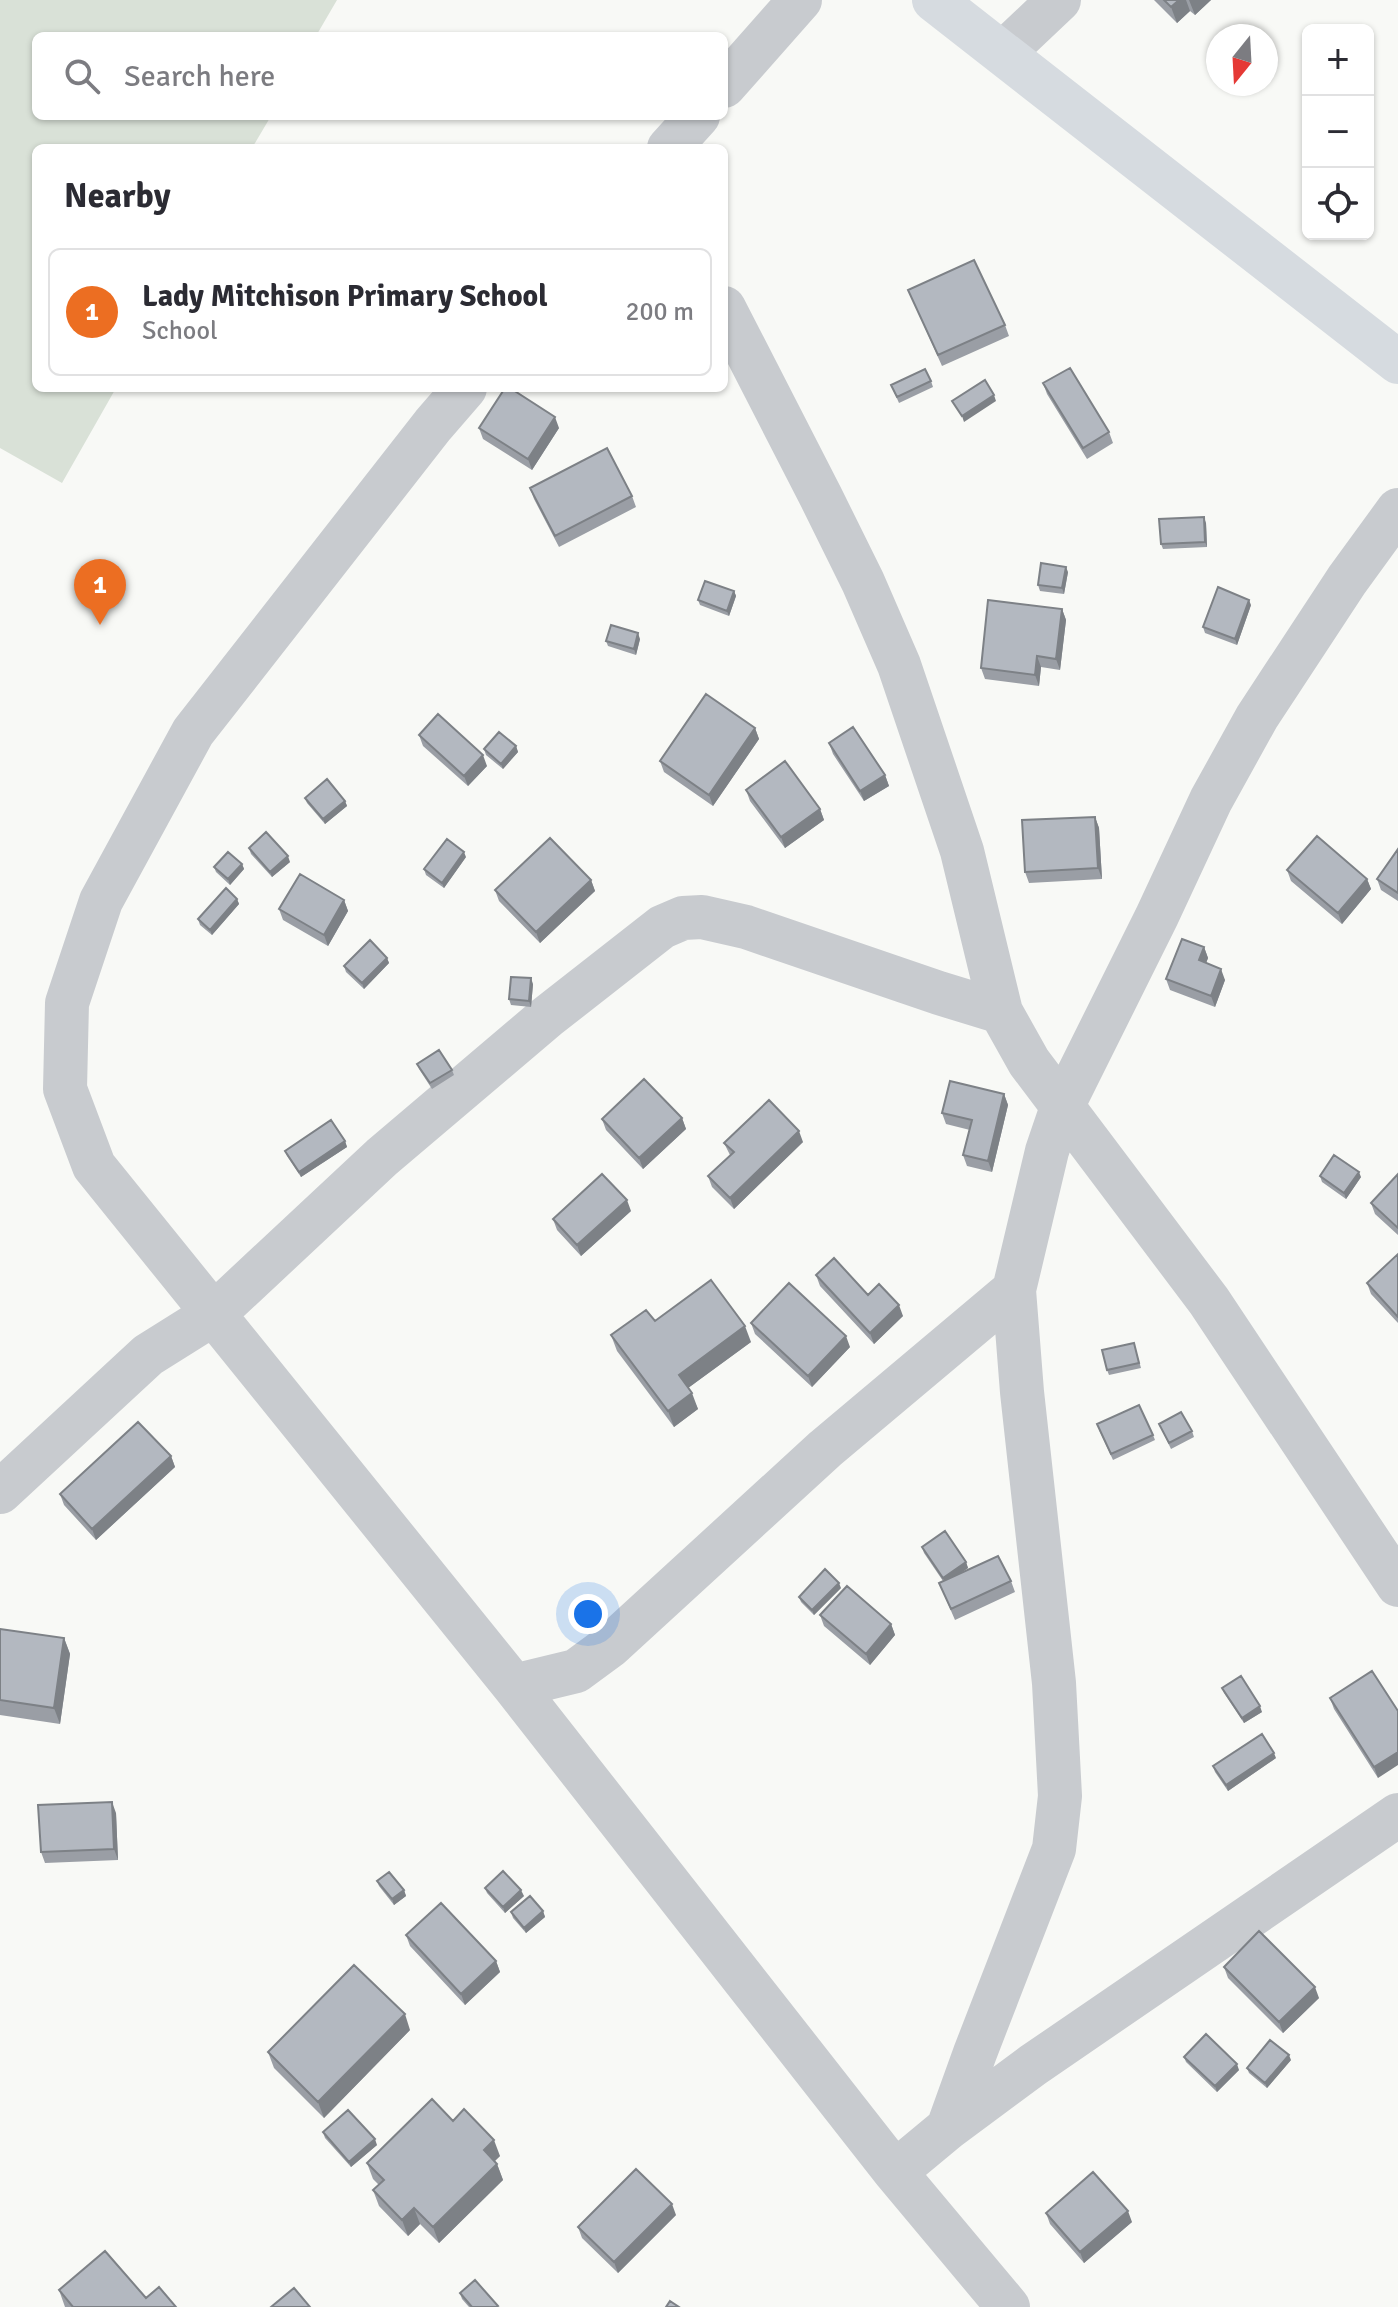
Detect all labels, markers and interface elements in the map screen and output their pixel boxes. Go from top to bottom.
north arrow [1206,24,1278,96]
map controls [1302,24,1374,240]
button: + [1302,24,1374,96]
search box [32,32,728,120]
icon: search [60,54,104,98]
text: Search here [124,58,275,95]
button: − [1302,96,1374,168]
button: locate [1302,168,1374,240]
text: Nearby [64,175,171,217]
text: Lady Mitchison Primary School [142,278,548,315]
text: 1 [85,296,99,328]
text: 200 m [625,296,694,328]
text: School [142,315,218,347]
pin: 1 [74,559,126,625]
your location [568,1594,608,1634]

